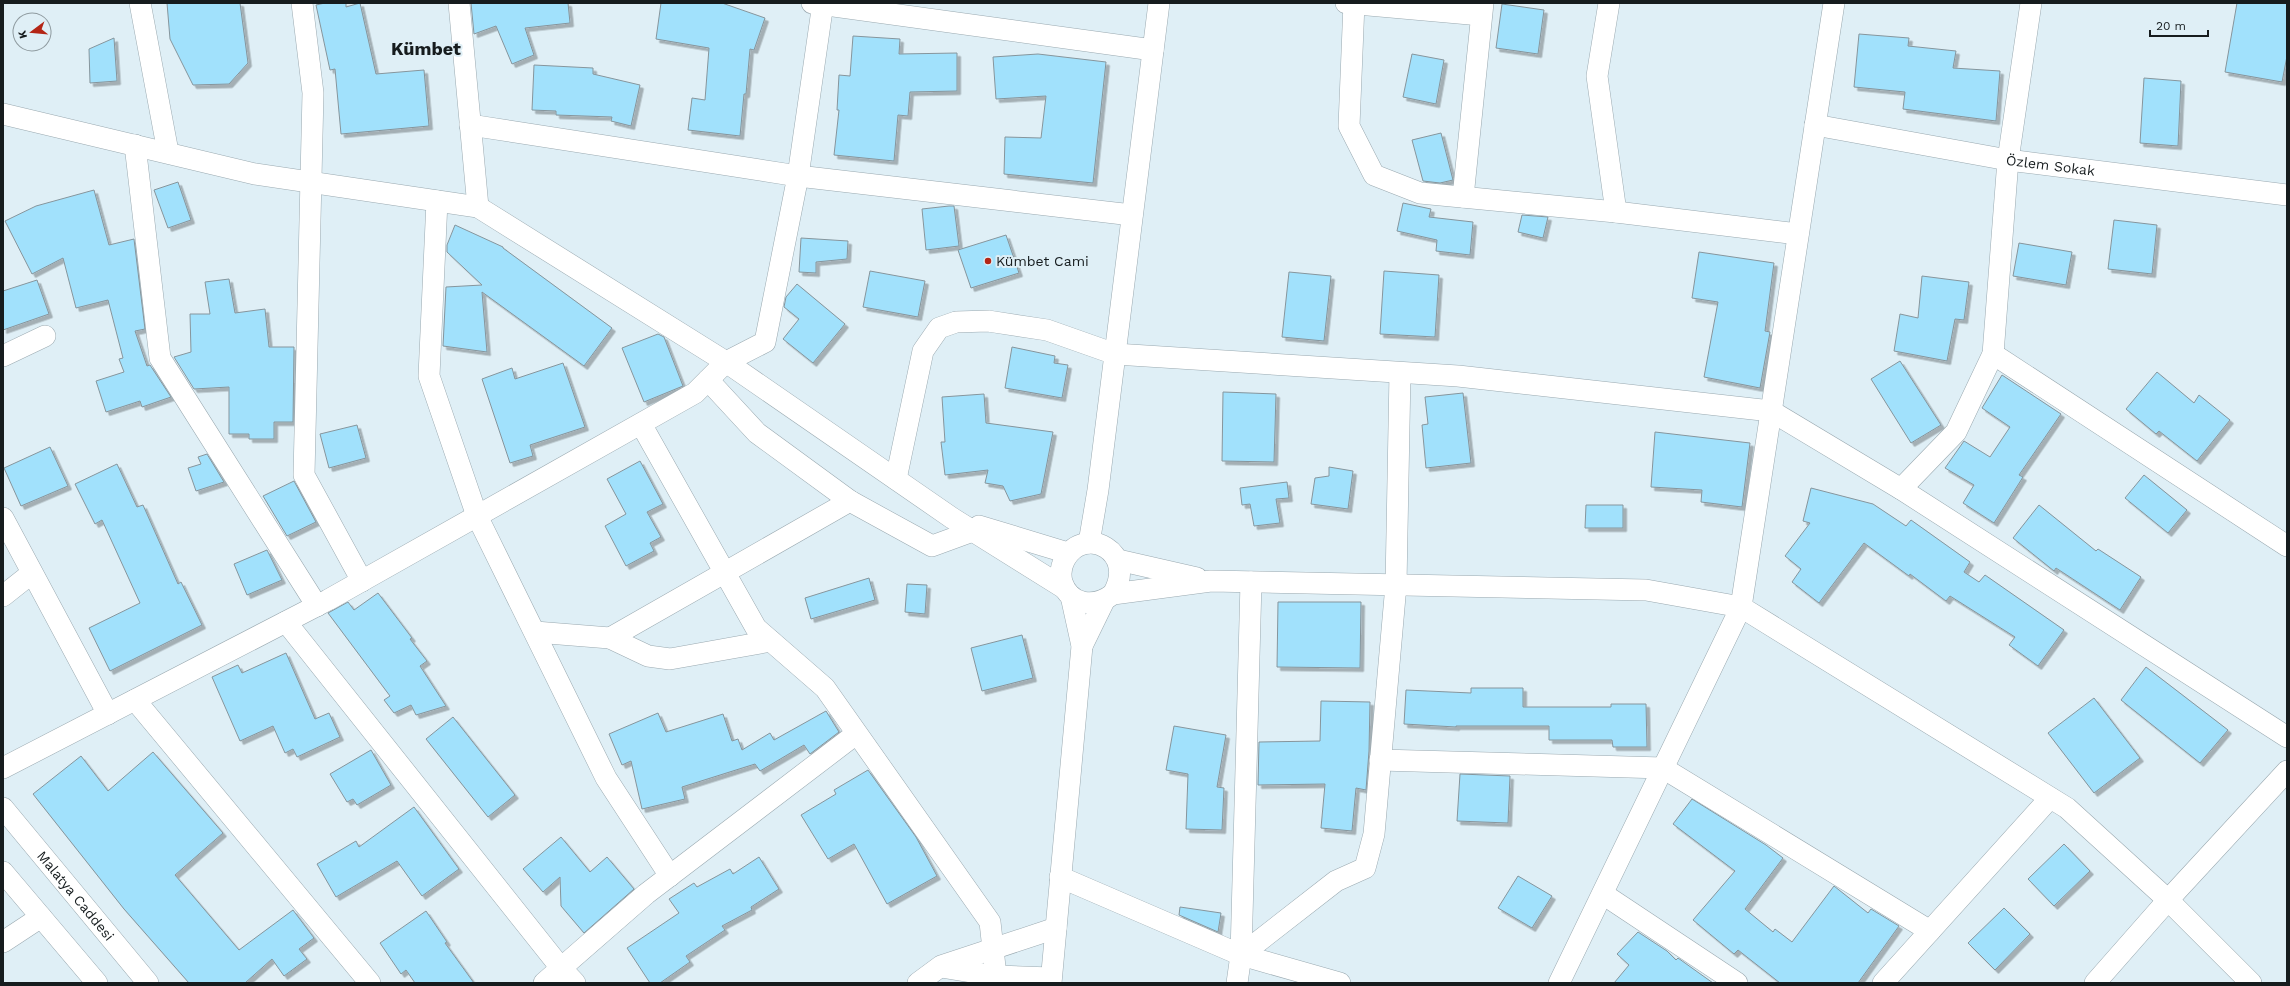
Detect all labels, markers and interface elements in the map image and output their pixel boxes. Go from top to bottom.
north arrow [12,12,52,52]
scale bar [2150,12,2208,38]
text: 20 m [2156,19,2186,33]
text: K [15,29,30,40]
district label: Kümbet [391,38,461,59]
street label: Özlem Sokak [2005,152,2096,179]
place label: Kümbet Cami [996,253,1089,269]
marker: Kümbet Cami [983,256,993,266]
street label: Malatya Caddesi [34,848,117,944]

